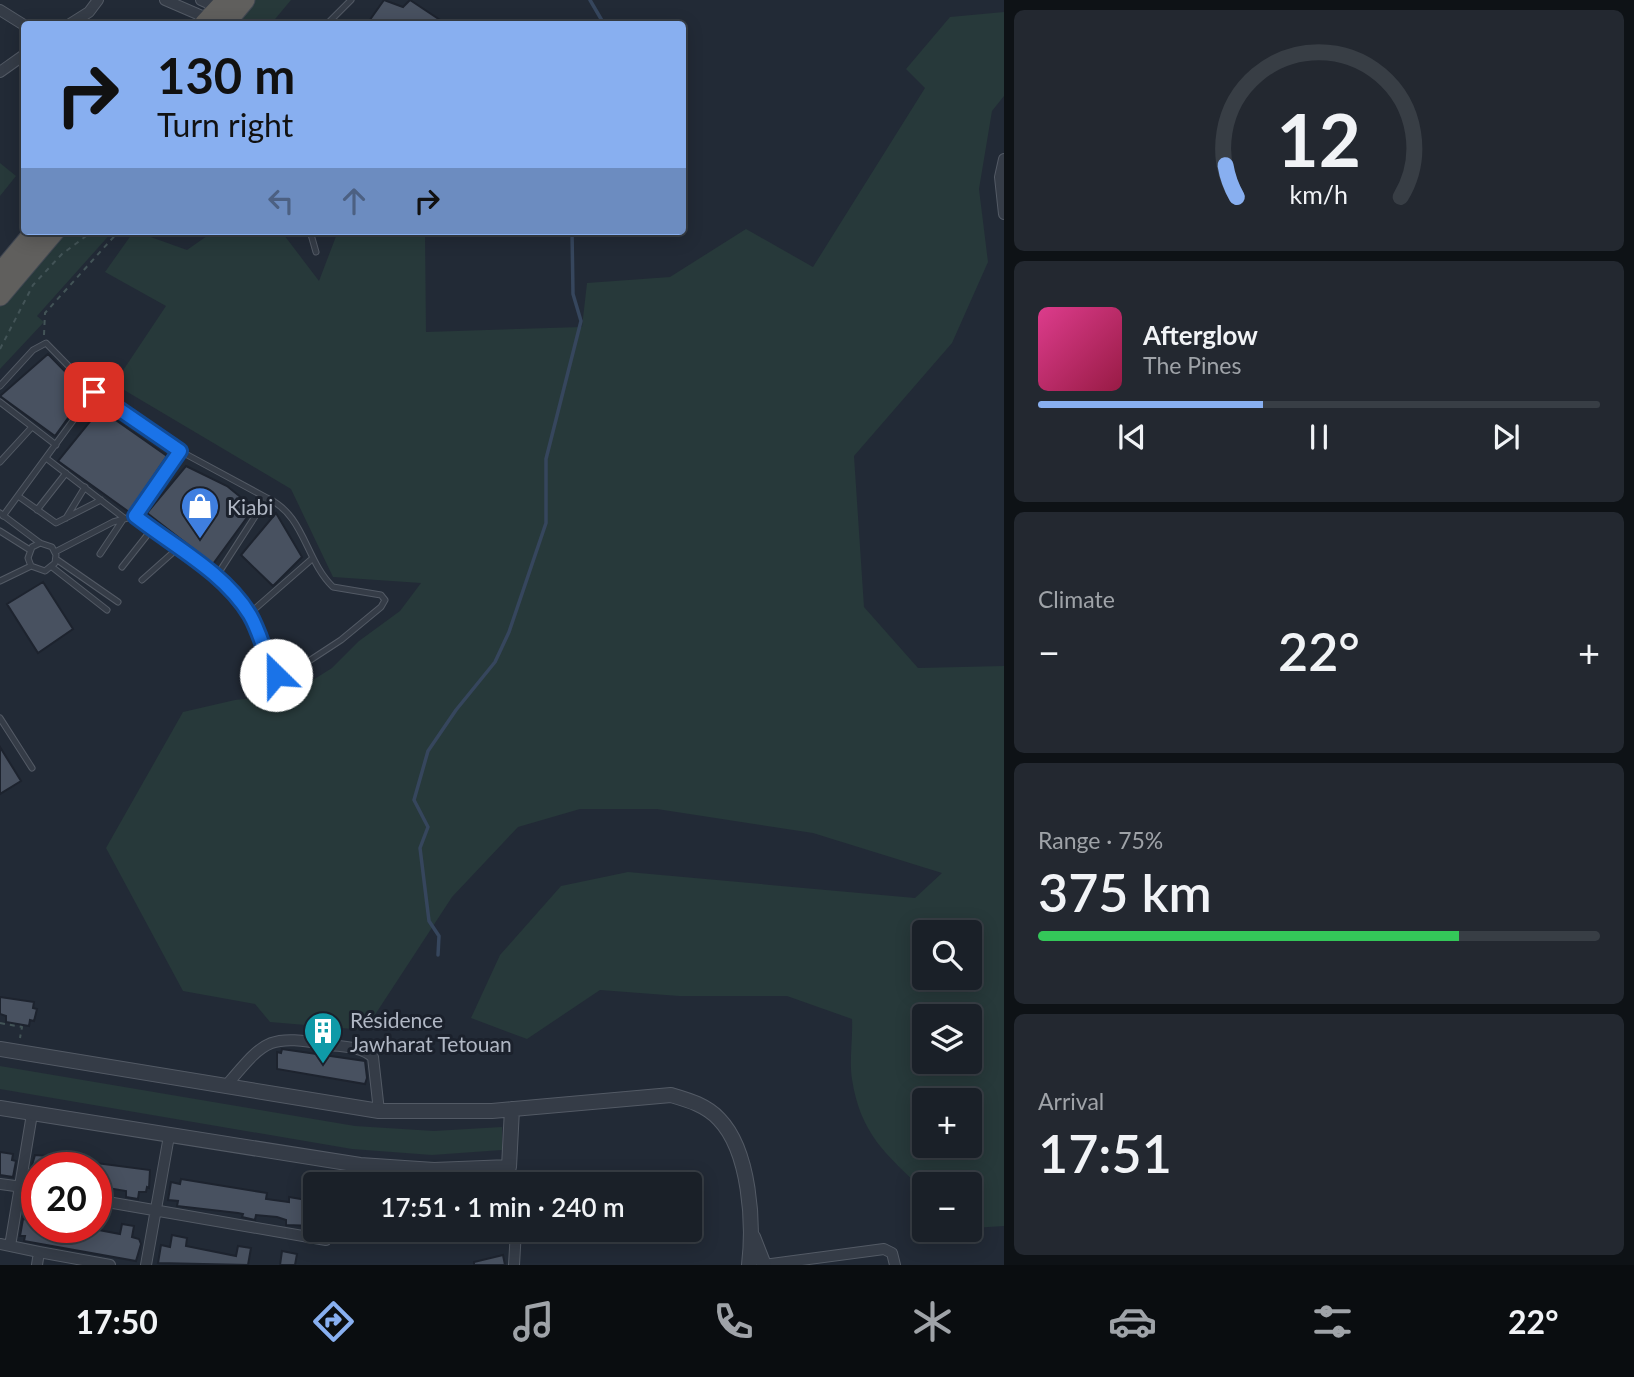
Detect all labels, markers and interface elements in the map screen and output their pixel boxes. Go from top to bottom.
text: 130 m [157,46,295,104]
icon: right [42,49,133,140]
text: 12 [1277,95,1361,183]
text: Turn right [157,105,293,144]
text: km/h [1290,178,1348,208]
icon: left [262,182,300,220]
icon: ahead [335,182,373,220]
icon: right [408,182,446,220]
text: Afterglow [1143,319,1258,351]
text: The Pines [1143,351,1241,379]
pin [64,362,124,422]
icon: arrive [75,373,113,411]
icon: previous [1113,418,1151,456]
icon: pause [1300,418,1338,456]
icon: next [1487,418,1525,456]
shop icon: Kiabi [179,485,221,540]
place label: Kiabi [227,494,273,519]
text: Climate [1038,585,1115,613]
text: 22° [1278,620,1360,682]
text: − [1038,629,1060,675]
text: + [1578,629,1600,675]
position arrow [239,638,313,712]
text: Range · 75% [1038,826,1163,854]
text: 375 km [1038,861,1212,923]
map controls [912,920,982,1242]
button: search [912,920,982,990]
button: layers [912,1004,982,1074]
place label: Résidence Jawharat Tetouan [350,1007,512,1056]
building icon: Résidence Jawharat Tetouan [302,1010,344,1065]
text: Arrival [1038,1087,1104,1115]
button: + [912,1088,982,1158]
text: 17:51 [1038,1122,1172,1184]
speed limit sign: 20 [21,1152,112,1243]
button: − [912,1172,982,1242]
text: 17:51 · 1 min · 240 m [380,1191,625,1223]
icon: directions [309,1297,358,1346]
icon: music [509,1297,558,1346]
icon: phone [709,1297,758,1346]
icon: climate [908,1297,957,1346]
icon: car [1108,1297,1157,1346]
icon: filters [1308,1297,1357,1346]
text: 17:50 [75,1302,158,1341]
text: 22° [1508,1302,1558,1341]

